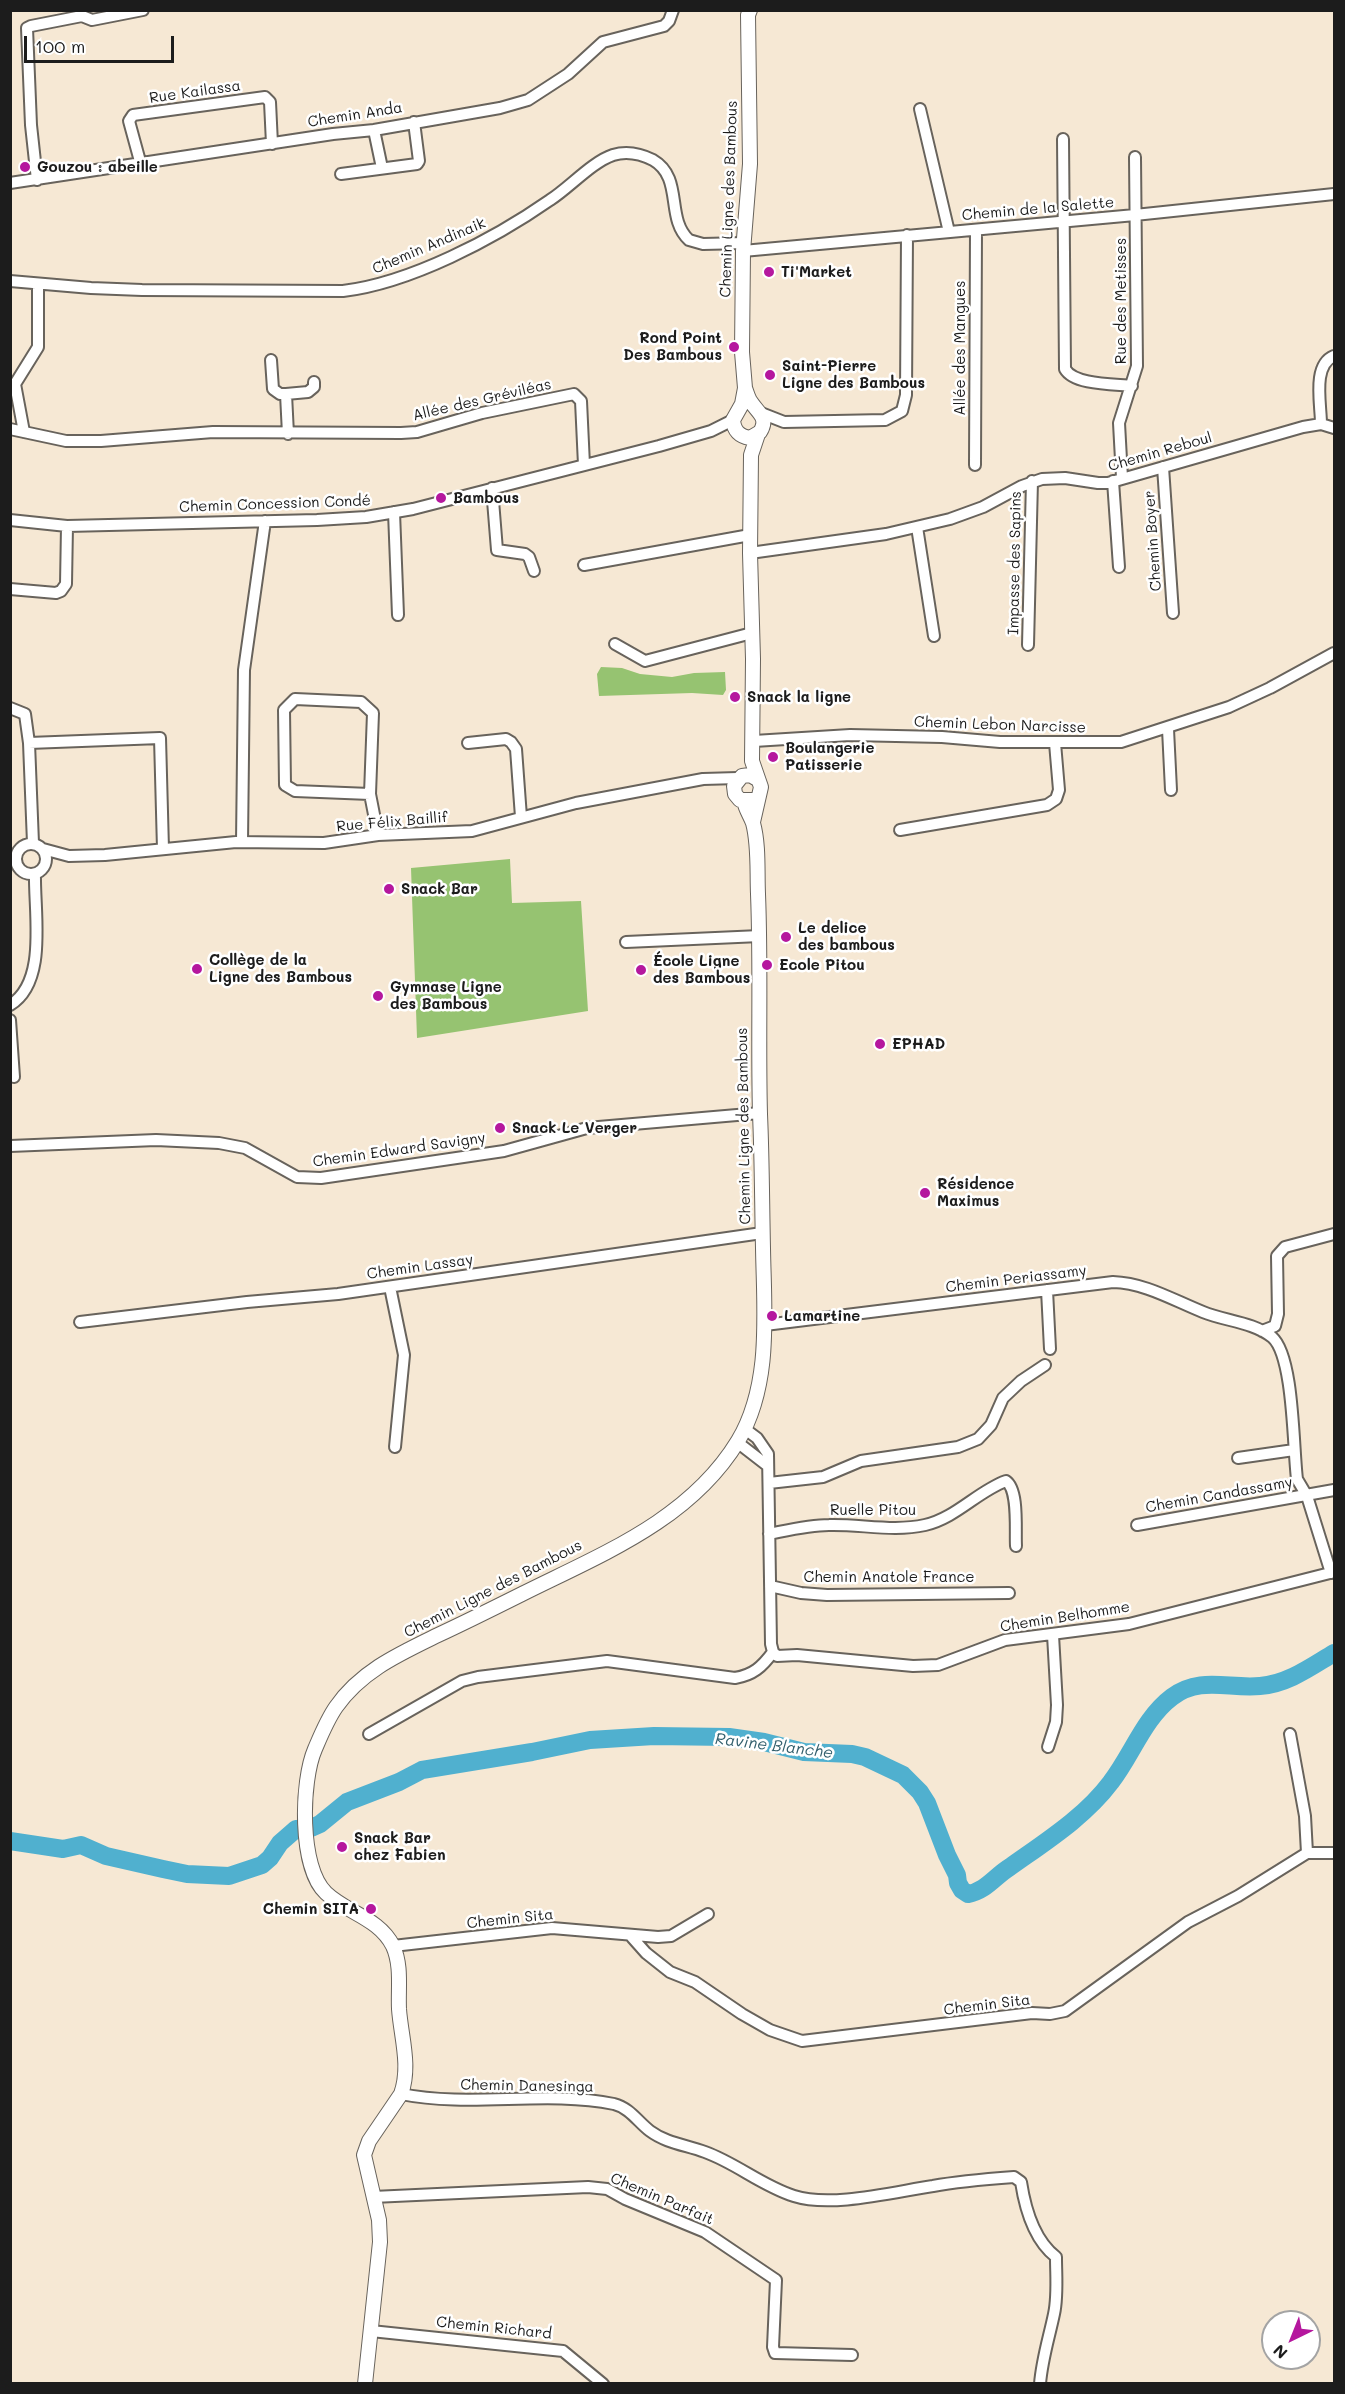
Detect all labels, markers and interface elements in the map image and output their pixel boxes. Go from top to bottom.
scale bar [27,24,177,62]
text: 100 m [35,34,85,58]
street label: Rue Kailassa [148,77,242,107]
street label: Chemin Anda [306,99,404,131]
street label: Chemin Ligne des Bambous [717,100,741,298]
place label: Gouzou : abeille [37,158,158,176]
marker: Gouzou : abeille [18,160,32,174]
street label: Chemin de la Salette [961,193,1115,225]
street label: Chemin Andinaik [370,214,488,278]
street label: Rue des Metisses [1112,238,1130,364]
place label: Ti'Market [781,263,852,281]
marker: Ti'Market [762,265,776,279]
street label: Allée des Mangues [951,280,969,416]
place label: Rond Point Des Bambous [623,329,722,364]
marker: Rond Point Des Bambous [727,340,741,354]
place label: Saint-Pierre Ligne des Bambous [782,357,925,392]
marker: Saint-Pierre Ligne des Bambous [763,368,777,382]
street label: Allée des Gréviléas [411,375,553,425]
street label: Chemin Reboul [1106,429,1214,475]
place label: Bambous [453,489,519,507]
street label: Chemin Boyer [1141,490,1165,592]
marker: Bambous [434,491,448,505]
street label: Impasse des Sapins [1005,491,1025,635]
street label: Chemin Concession Condé [179,492,371,516]
place label: Snack la ligne [747,688,851,706]
marker: Snack la ligne [728,690,742,704]
street label: Chemin Lebon Narcisse [914,713,1086,737]
place label: Boulangerie Patisserie [785,739,874,774]
marker: Boulangerie Patisserie [766,750,780,764]
street label: Rue Félix Baillif [336,808,448,836]
place label: Snack Bar [401,880,478,898]
marker: Snack Bar [382,882,396,896]
place label: Le delice des bambous [798,919,895,954]
marker: Le delice des bambous [779,930,793,944]
place label: Collège de la Ligne des Bambous [209,951,352,986]
place label: École Ligne des Bambous [653,952,750,987]
place label: Ecole Pitou [779,956,865,974]
marker: Ecole Pitou [760,958,774,972]
marker: Collège de la Ligne des Bambous [190,962,204,976]
marker: École Ligne des Bambous [634,963,648,977]
place label: Gymnase Ligne des Bambous [390,978,502,1013]
marker: Gymnase Ligne des Bambous [371,989,385,1003]
street label: Chemin Ligne des Bambous [733,1027,755,1225]
place label: EPHAD [892,1035,945,1053]
marker: EPHAD [873,1037,887,1051]
place label: Snack Le Verger [512,1119,637,1137]
marker: Snack Le Verger [493,1121,507,1135]
street label: Chemin Edward Savigny [311,1129,487,1171]
place label: Résidence Maximus [937,1175,1014,1210]
marker: Résidence Maximus [918,1186,932,1200]
street label: Chemin Lassay [366,1251,474,1283]
street label: Chemin Periassamy [945,1261,1087,1297]
place label: Lamartine [784,1307,860,1325]
marker: Lamartine [765,1309,779,1323]
street label: Chemin Candassamy [1144,1473,1294,1517]
street label: Ruelle Pitou [830,1501,916,1519]
street label: Chemin Ligne des Bambous [401,1536,585,1642]
street label: Chemin Anatole France [803,1568,975,1586]
street label: Chemin Belhomme [999,1598,1131,1636]
water label: Ravine Blanche [714,1729,834,1763]
place label: Snack Bar chez Fabien [354,1829,445,1864]
marker: Snack Bar chez Fabien [335,1840,349,1854]
place label: Chemin SITA [263,1900,359,1918]
marker: Chemin SITA [364,1902,378,1916]
street label: Chemin Sita [466,1905,554,1933]
street label: Chemin Sita [943,1991,1031,2019]
street label: Chemin Danesinga [460,2076,594,2096]
street label: Chemin Parfait [608,2169,716,2229]
north arrow [1261,2310,1321,2370]
street label: Chemin Richard [435,2313,553,2343]
text: N [1268,2340,1291,2364]

